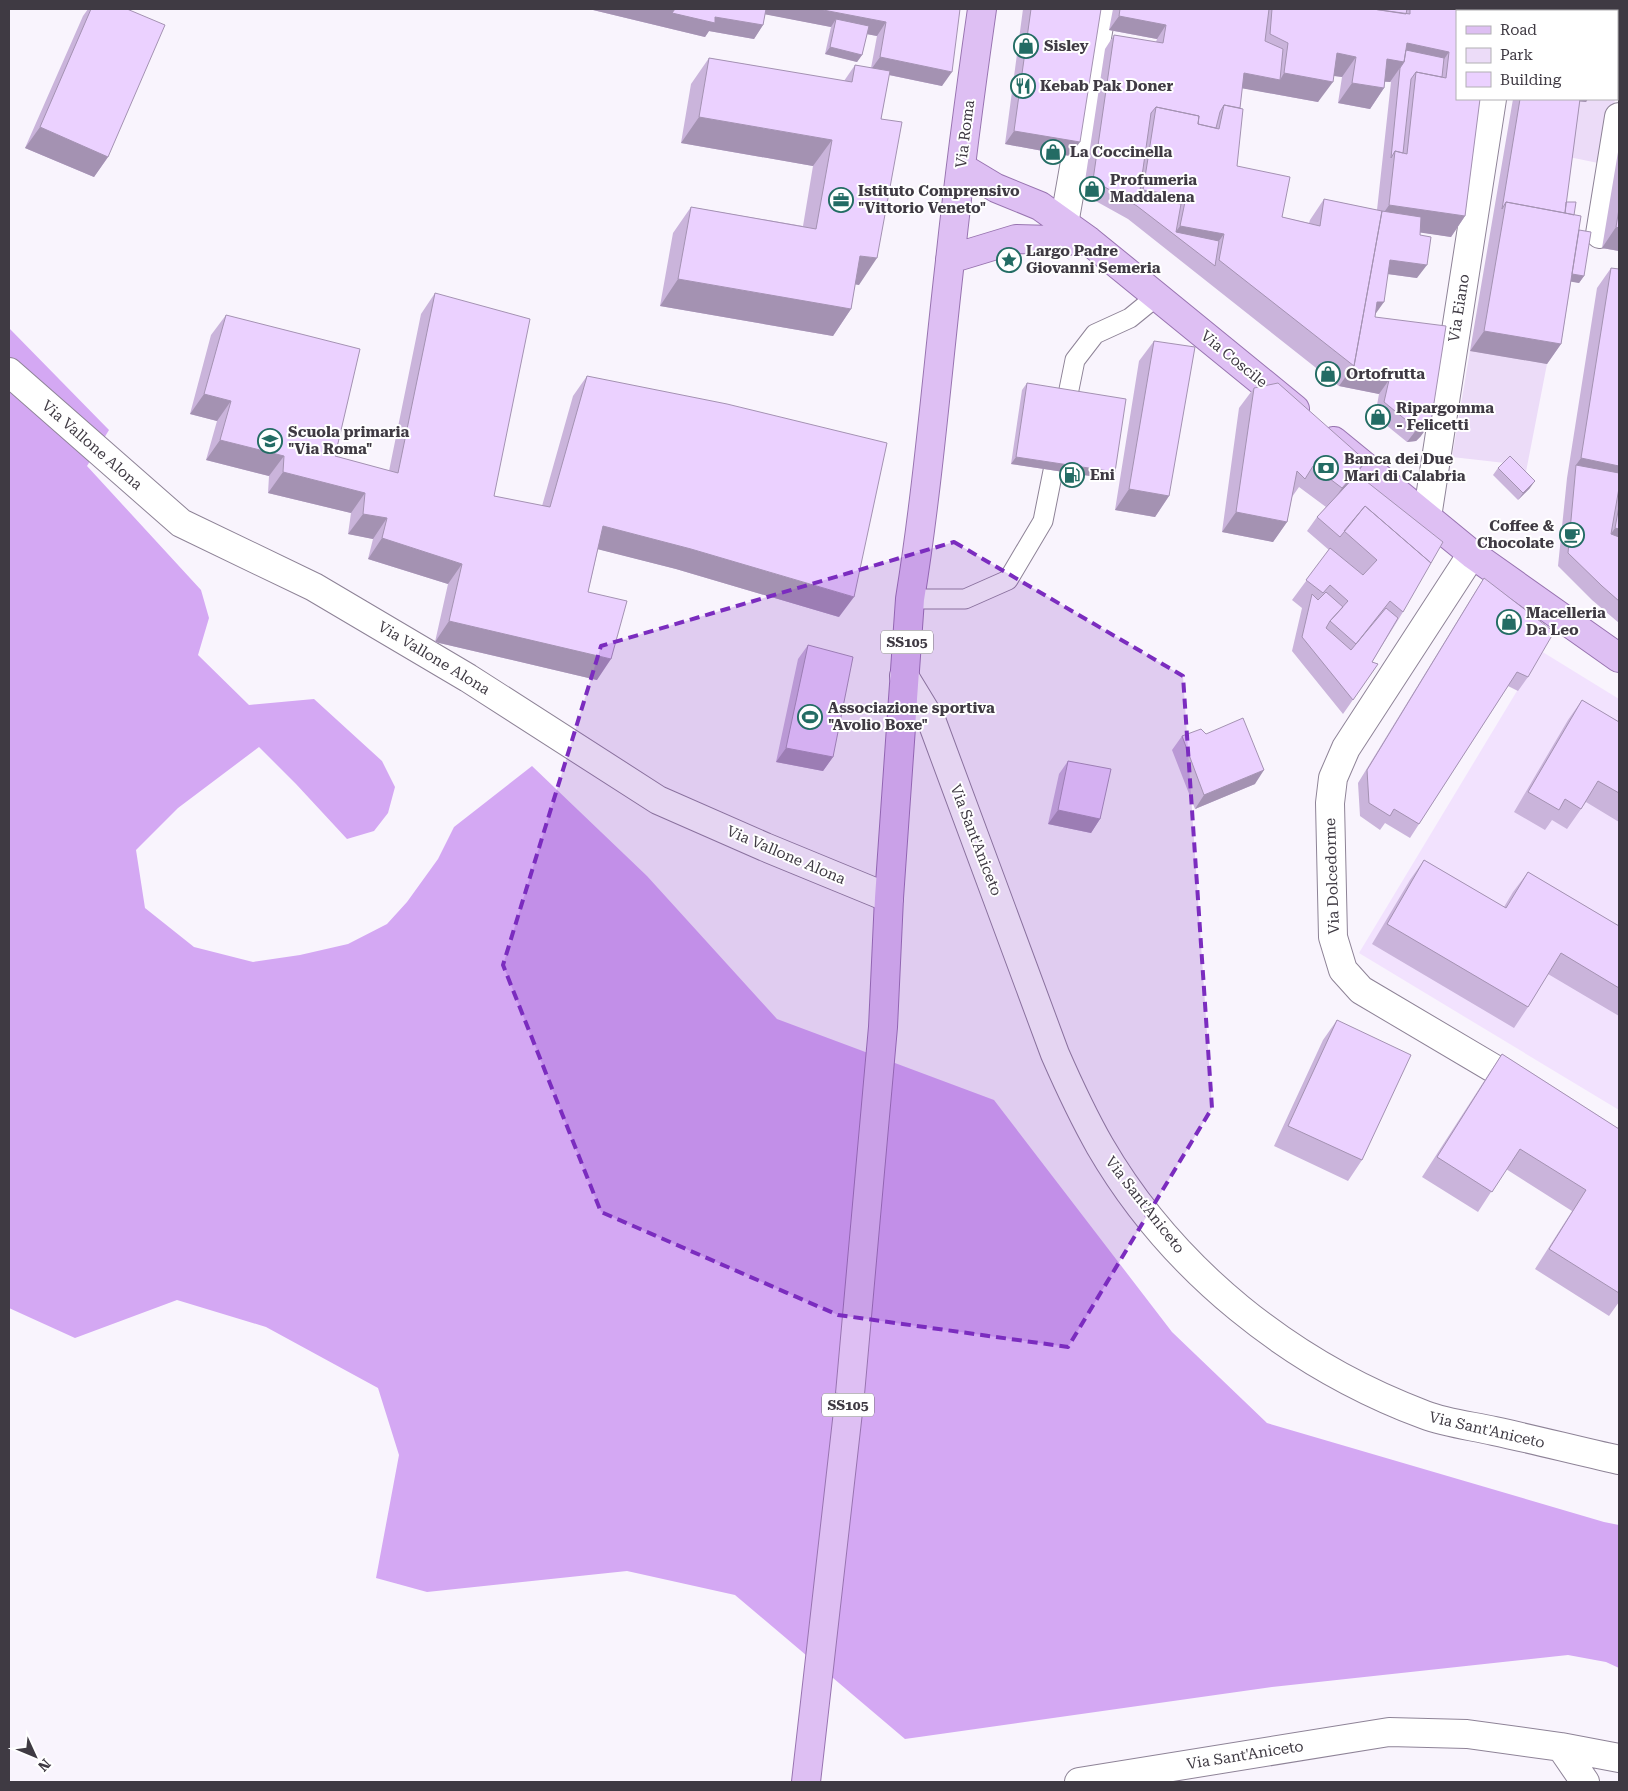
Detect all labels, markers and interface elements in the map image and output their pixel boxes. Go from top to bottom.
legend [1456,10,1618,100]
text: Road [1500,21,1537,39]
shop icon: Sisley [1013,33,1039,59]
place label: Sisley [1044,37,1089,55]
text: Park [1500,46,1534,64]
text: Building [1500,71,1562,89]
restaurant icon: Kebab Pak Doner [1010,73,1036,99]
place label: Kebab Pak Doner [1040,77,1173,95]
street label: Via Roma [952,99,978,169]
shop icon: La Coccinella [1040,139,1066,165]
place label: La Coccinella [1070,143,1173,161]
place label: Profumeria Maddalena [1110,171,1197,206]
shop icon: Profumeria Maddalena [1079,176,1105,202]
place label: Istituto Comprensivo "Vittorio Veneto" [858,182,1020,217]
office icon: Istituto Comprensivo "Vittorio Veneto" [828,187,854,213]
place label: Largo Padre Giovanni Semeria [1026,242,1161,277]
place icon: Largo Padre Giovanni Semeria [996,247,1022,273]
street label: Via Eiano [1445,273,1473,343]
street label: Via Coscile [1197,327,1271,391]
shop icon: Ortofrutta [1315,361,1341,387]
place label: Ortofrutta [1346,365,1425,383]
street label: Via Vallone Alona [38,396,146,494]
place label: Ripargomma - Felicetti [1396,399,1494,434]
shop icon: Ripargomma - Felicetti [1365,404,1391,430]
place label: Scuola primaria "Via Roma" [288,423,409,458]
school or university icon: Scuola primaria "Via Roma" [257,428,283,454]
place label: Banca dei Due Mari di Calabria [1344,450,1466,485]
bank icon: Banca dei Due Mari di Calabria [1313,455,1339,481]
fuel station icon: Eni [1059,462,1085,488]
place label: Eni [1090,466,1115,484]
place label: Coffee & Chocolate [1477,517,1554,552]
cafe icon: Coffee & Chocolate [1559,522,1585,548]
place label: Macelleria Da Leo [1526,604,1606,639]
shop icon: Macelleria Da Leo [1496,609,1522,635]
street label: Via Vallone Alona [375,617,493,699]
road number: SS105 [881,630,933,654]
place label: Associazione sportiva "Avolio Boxe" [828,699,995,734]
sports icon: Associazione sportiva "Avolio Boxe" [797,704,823,730]
street label: Via Sant'Aniceto [946,782,1006,898]
street label: Via Dolcedorme [1321,818,1343,934]
street label: Via Vallone Alona [724,822,848,888]
street label: Via Sant'Aniceto [1102,1153,1188,1257]
road number: SS105 [822,1394,874,1416]
street label: Via Sant'Aniceto [1427,1408,1547,1452]
north arrow [10,1731,60,1781]
street label: Via Sant'Aniceto [1185,1737,1305,1773]
text: N [35,1756,54,1775]

